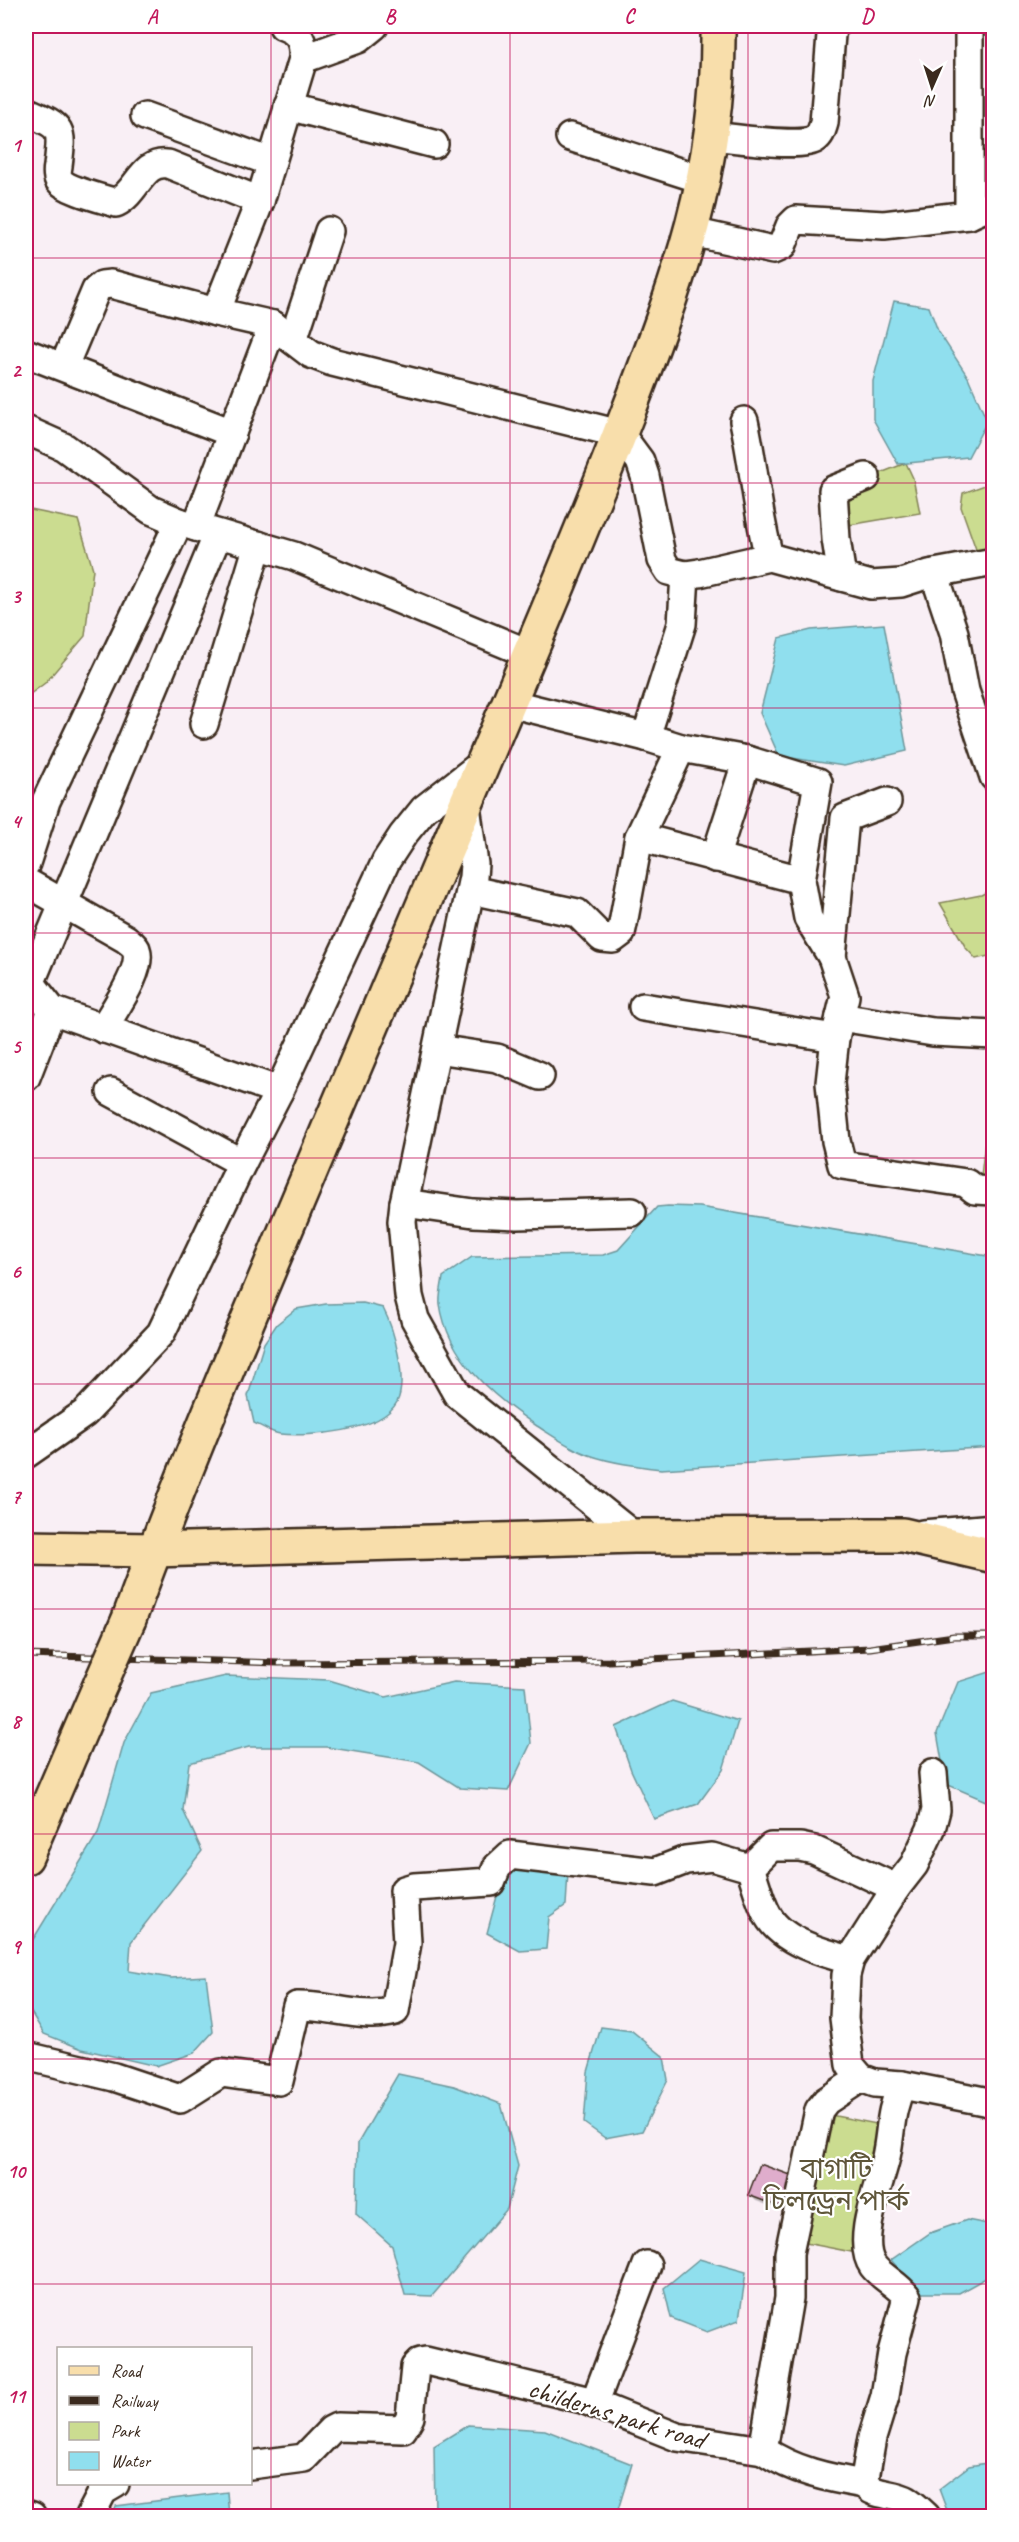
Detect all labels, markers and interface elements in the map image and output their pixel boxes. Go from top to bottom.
text: A [147,4,159,29]
text: B [385,4,397,29]
text: C [624,4,636,29]
text: D [861,4,875,29]
north arrow [902,57,962,117]
text: N [923,91,937,111]
text: 1 [12,133,23,158]
text: 2 [12,358,23,383]
text: 3 [12,584,23,609]
text: 4 [12,809,24,834]
text: 5 [12,1034,23,1059]
text: 6 [11,1259,22,1284]
text: 7 [12,1484,23,1509]
text: 8 [12,1709,24,1734]
text: 9 [12,1934,23,1959]
park label: বাগাটি চিলড্রেন পার্ক [762,2151,909,2218]
text: 10 [7,2159,27,2184]
legend [57,2347,252,2485]
text: Road [111,2360,144,2382]
street label: childerns park road [524,2370,713,2458]
text: 11 [7,2384,27,2409]
text: Railway [111,2390,159,2412]
text: Park [111,2420,141,2442]
text: Water [111,2450,152,2472]

